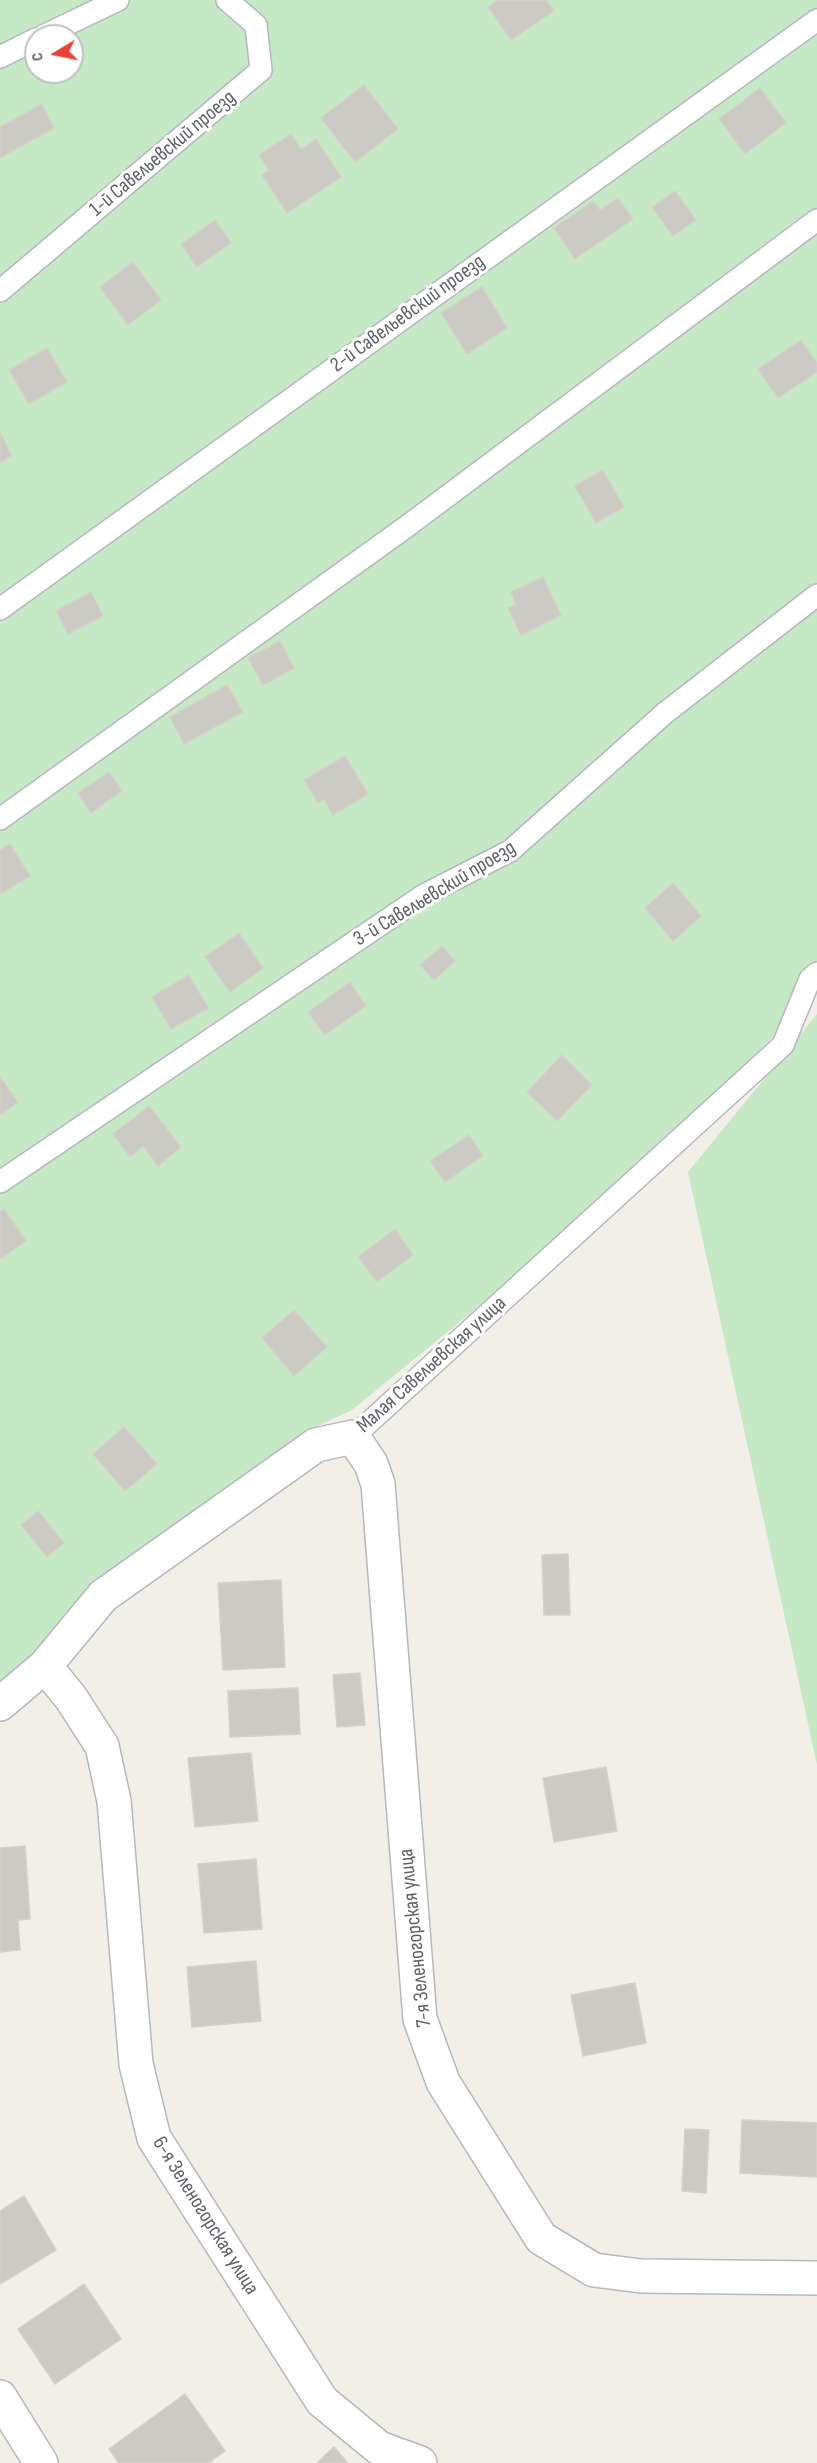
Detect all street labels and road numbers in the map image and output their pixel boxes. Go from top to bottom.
street label: 1-й Савельевский проезд [85,86,241,222]
street label: 2-й Савельевский проезд [326,250,490,378]
street label: 3-й Савельевский проезд [349,836,521,952]
street label: Малая Савельевская улица [352,1291,512,1439]
street label: 7-я Зеленогорская улица [394,1847,438,2029]
street label: 6-я Зеленогорская улица [146,2132,264,2300]

